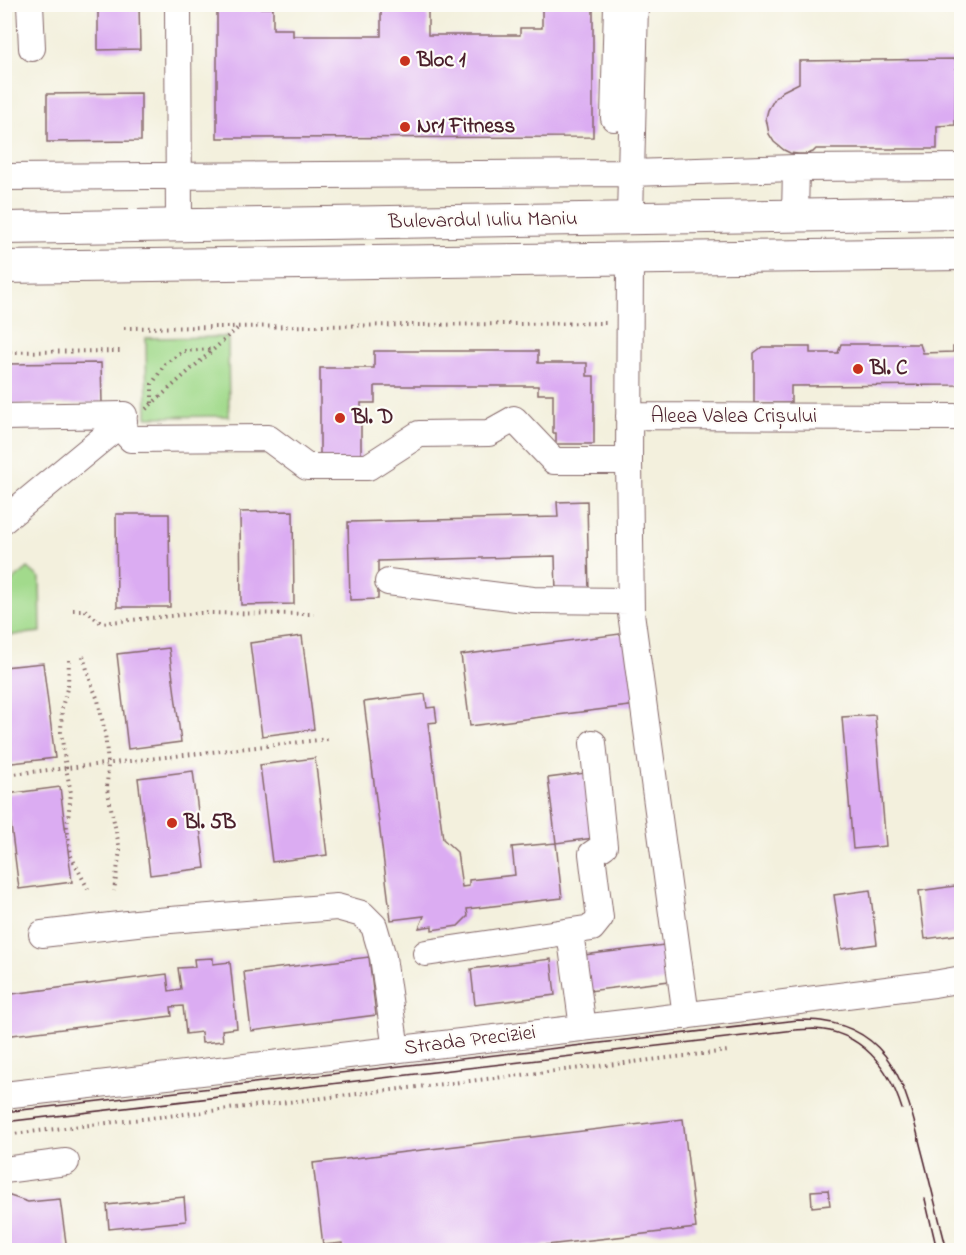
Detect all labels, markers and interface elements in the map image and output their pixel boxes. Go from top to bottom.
place label: Bloc 1 [416,46,466,76]
marker: Bloc 1 [398,54,412,68]
place label: Nr1 Fitness [417,112,516,142]
marker: Nr1 Fitness [398,120,412,134]
street label: Bulevardul Iuliu Maniu [387,204,578,238]
place label: Bl. C [869,354,908,384]
marker: Bl. C [851,362,865,376]
street label: Aleea Valea Crișului [651,402,817,432]
place label: Bl. D [351,403,393,433]
marker: Bl. D [333,411,347,425]
place label: Bl. 5B [183,808,236,838]
marker: Bl. 5B [165,816,179,830]
street label: Strada Preciziei [402,1018,538,1064]

